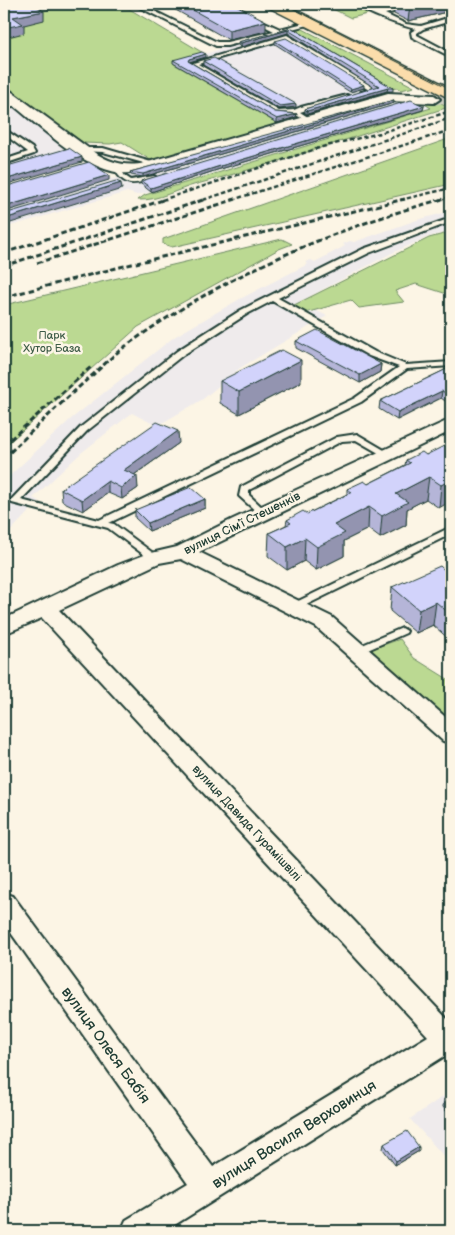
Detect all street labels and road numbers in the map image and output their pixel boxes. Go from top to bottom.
street label: вулиця Сімʼї Стешенків [182,488,304,558]
street label: вулиця Давида Гурамішвілі [189,762,305,885]
street label: вулиця Олеся Бабія [57,983,154,1107]
street label: вулиця Василя Верховинця [209,1076,380,1193]

